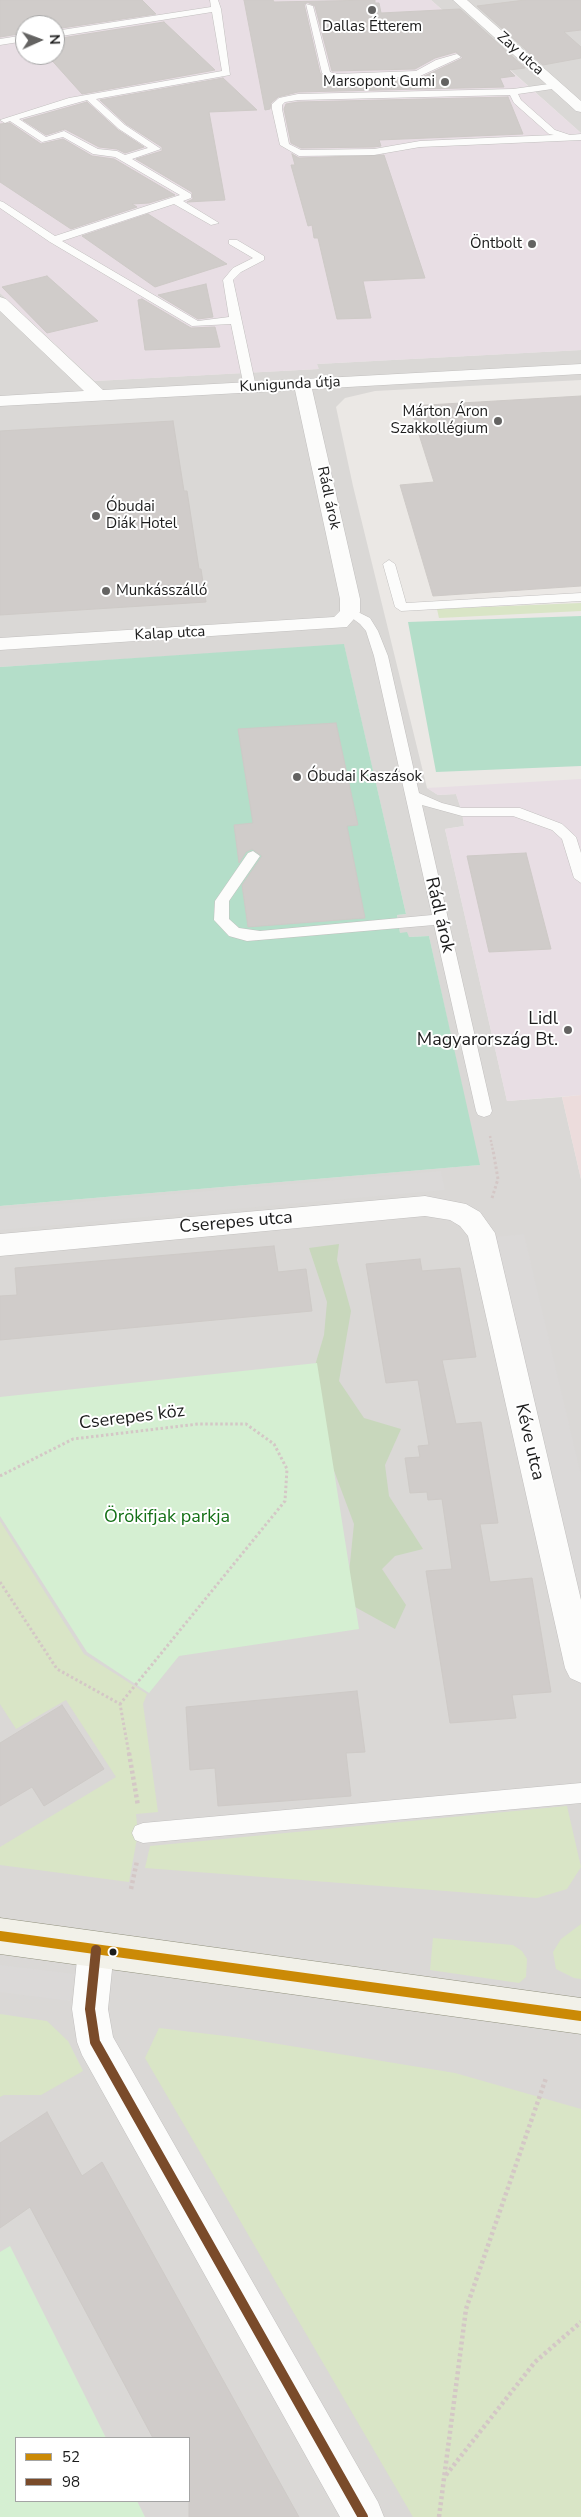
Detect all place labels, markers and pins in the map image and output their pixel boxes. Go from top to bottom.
marker: Dallas Étterem [366,4,378,16]
place label: Dallas Étterem [322,18,422,36]
place label: Marsopont Gumi [323,73,435,91]
marker: Marsopont Gumi [439,76,451,88]
place label: Öntbolt [470,235,522,253]
marker: Öntbolt [526,238,538,250]
place label: Márton Áron Szakkollégium [391,403,488,438]
marker: Márton Áron Szakkollégium [492,415,504,427]
place label: Óbudai Diák Hotel [106,498,177,533]
marker: Óbudai Diák Hotel [90,510,102,522]
place label: Munkásszálló [116,582,207,600]
marker: Munkásszálló [100,585,112,597]
place label: Óbudai Kaszások [307,768,422,786]
marker: Óbudai Kaszások [291,771,303,783]
place label: Lidl Magyarország Bt. [417,1009,558,1052]
marker: Lidl Magyarország Bt. [562,1024,574,1036]
unlabelled marker [108,1947,118,1957]

